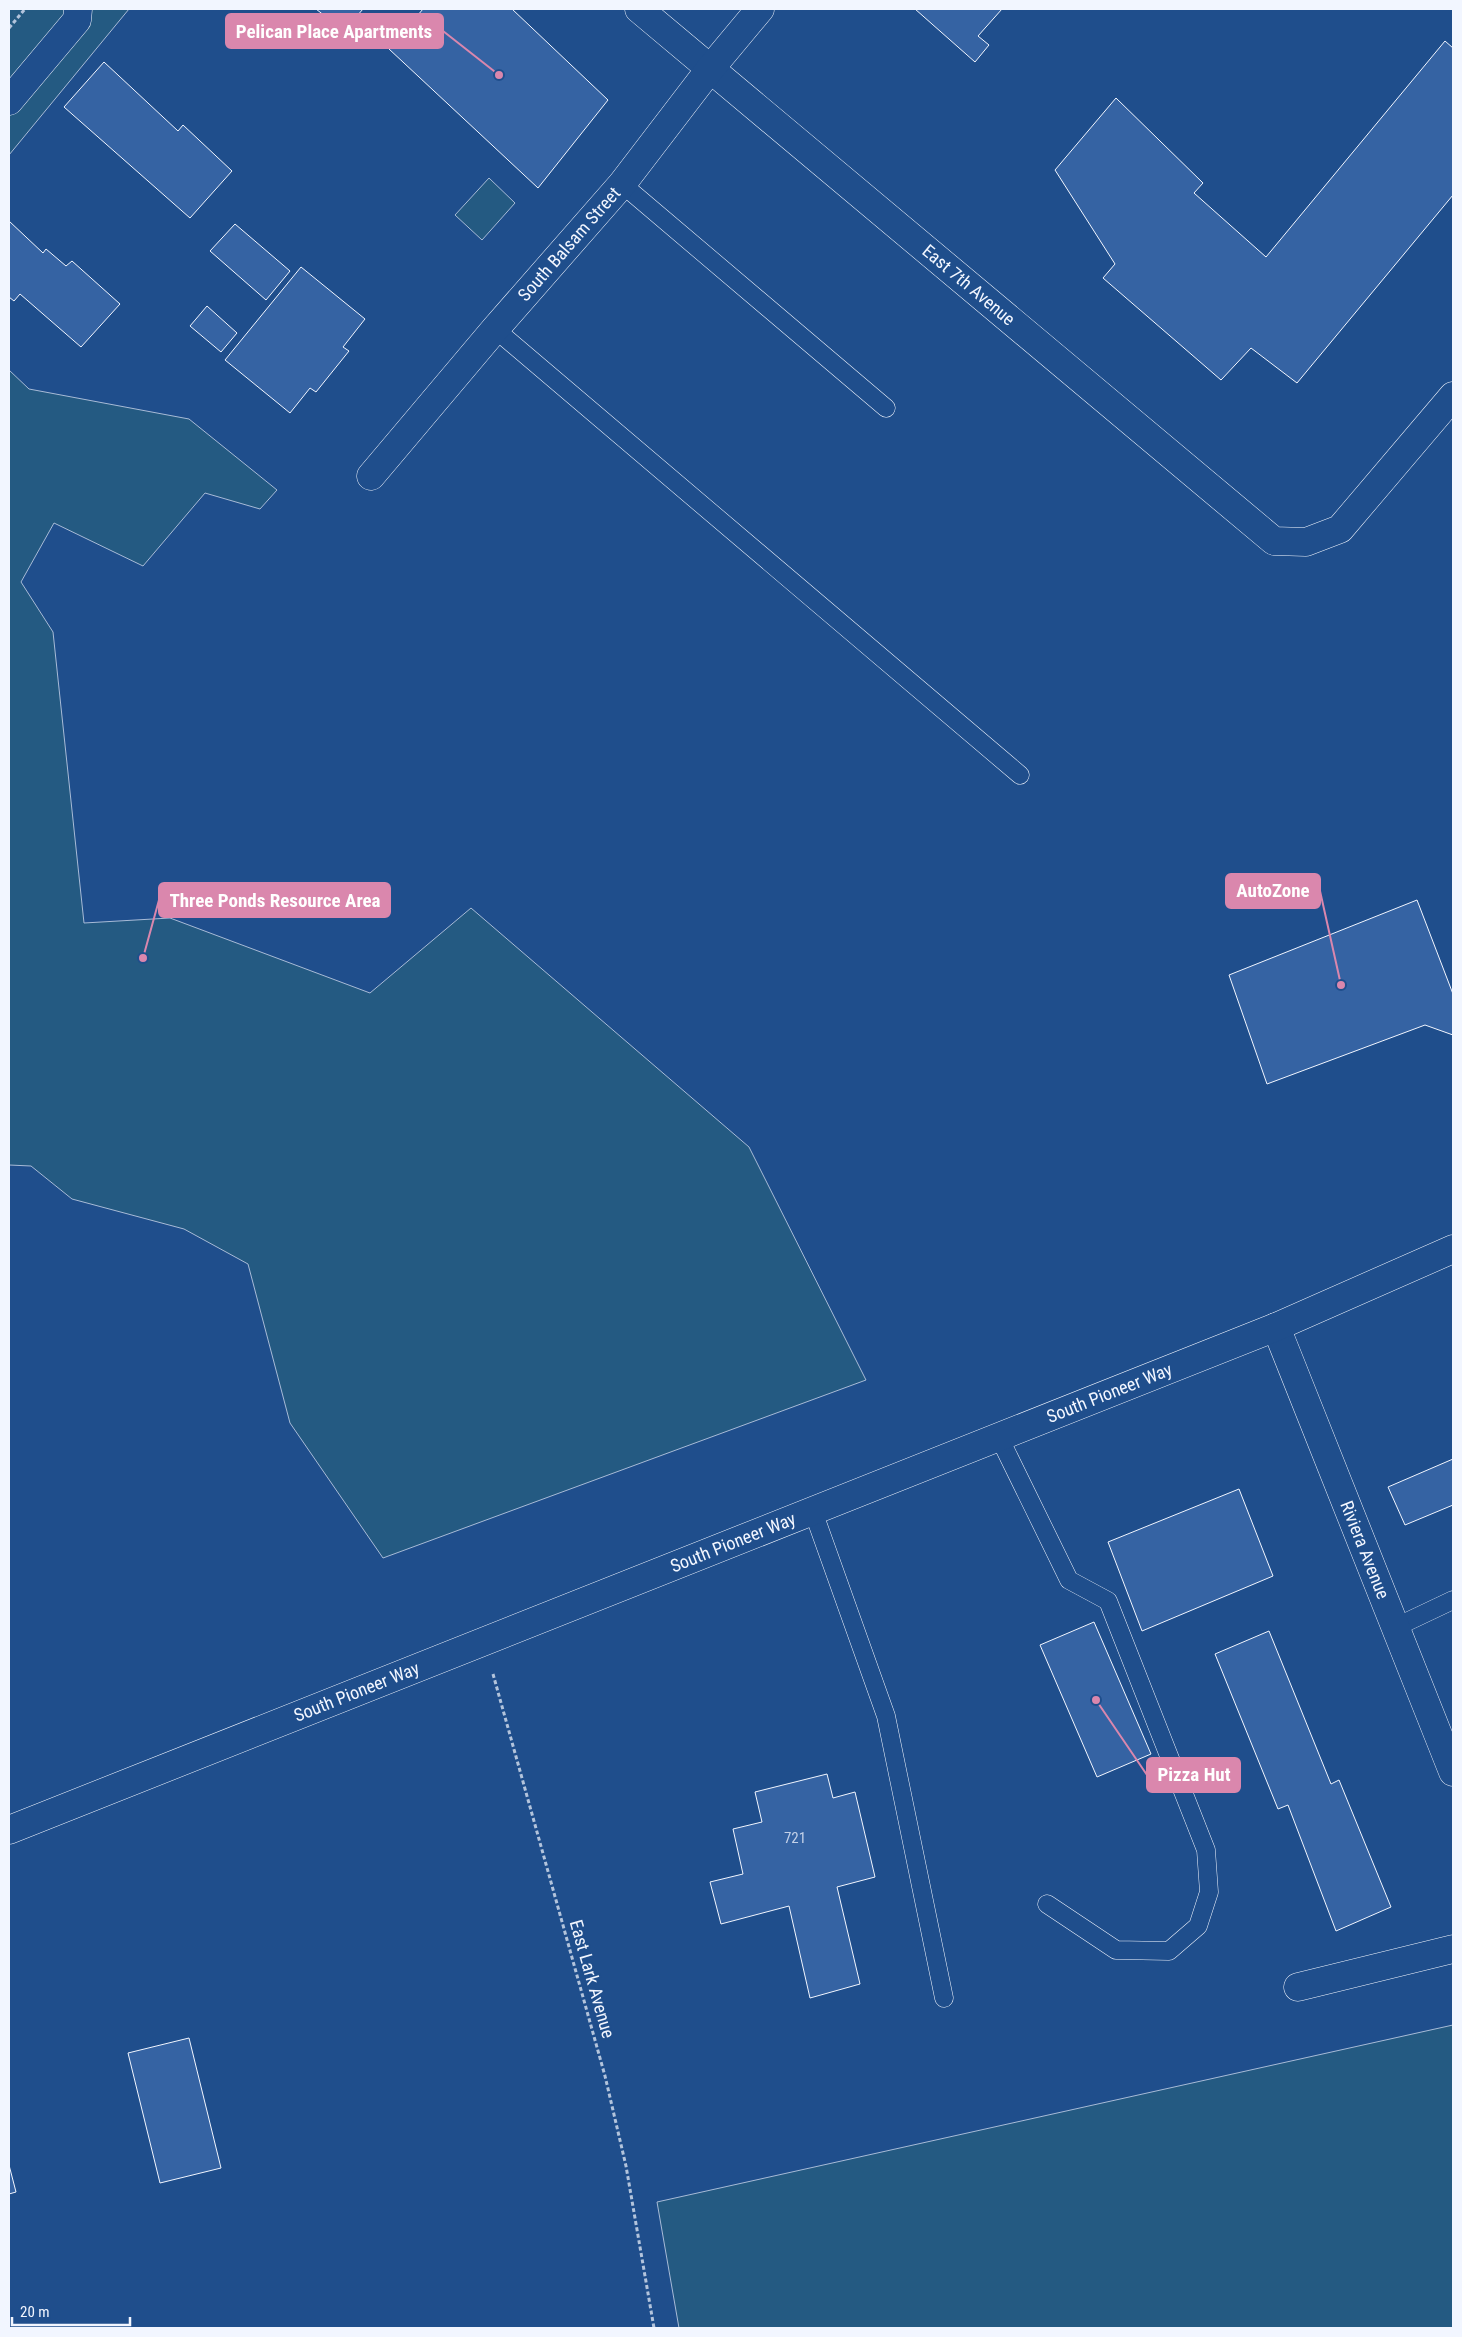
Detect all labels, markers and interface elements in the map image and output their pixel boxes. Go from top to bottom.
callout: Pelican Place Apartments [226,14,443,48]
text: Pelican Place Apartments [236,20,432,43]
street label: South Balsam Street [513,183,624,305]
street label: East 7th Avenue [918,240,1019,329]
callout: AutoZone [1226,874,1320,908]
text: AutoZone [1236,879,1310,902]
callout: Three Ponds Resource Area [159,883,390,917]
text: Three Ponds Resource Area [169,889,381,912]
street label: South Pioneer Way [1044,1358,1175,1427]
street label: Riviera Avenue [1336,1498,1394,1602]
street label: South Pioneer Way [667,1508,799,1576]
street label: South Pioneer Way [291,1657,423,1726]
callout: Pizza Hut [1147,1758,1240,1792]
text: Pizza Hut [1158,1763,1231,1786]
house number: 721 [784,1829,806,1847]
street label: East Lark Avenue [566,1917,619,2040]
scale bar [12,2294,130,2326]
text: 20 m [20,2303,50,2321]

